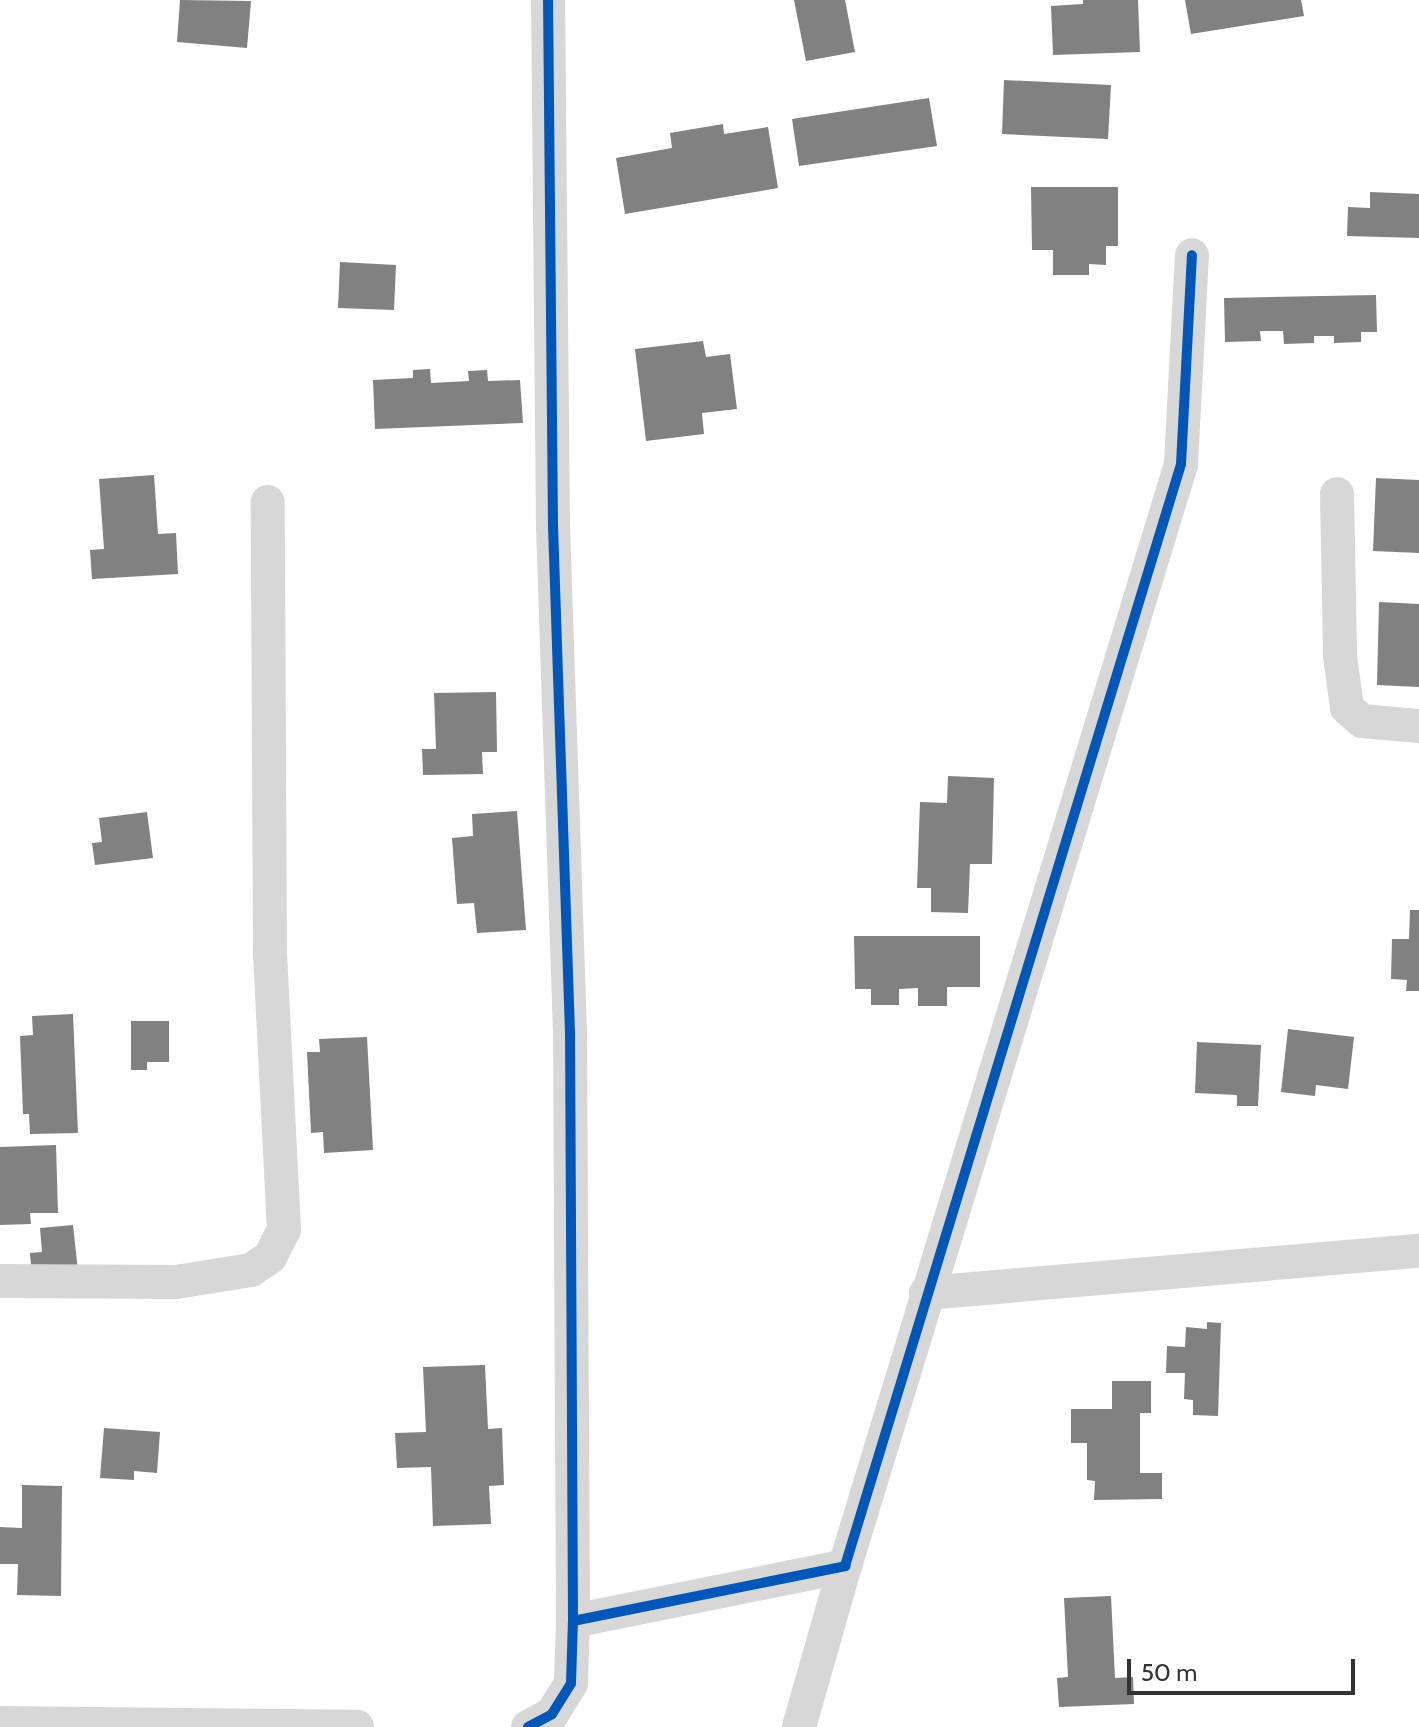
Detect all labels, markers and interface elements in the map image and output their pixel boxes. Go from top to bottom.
scale bar [1131,1643,1359,1693]
text: 50 m [1141,1658,1197,1687]

